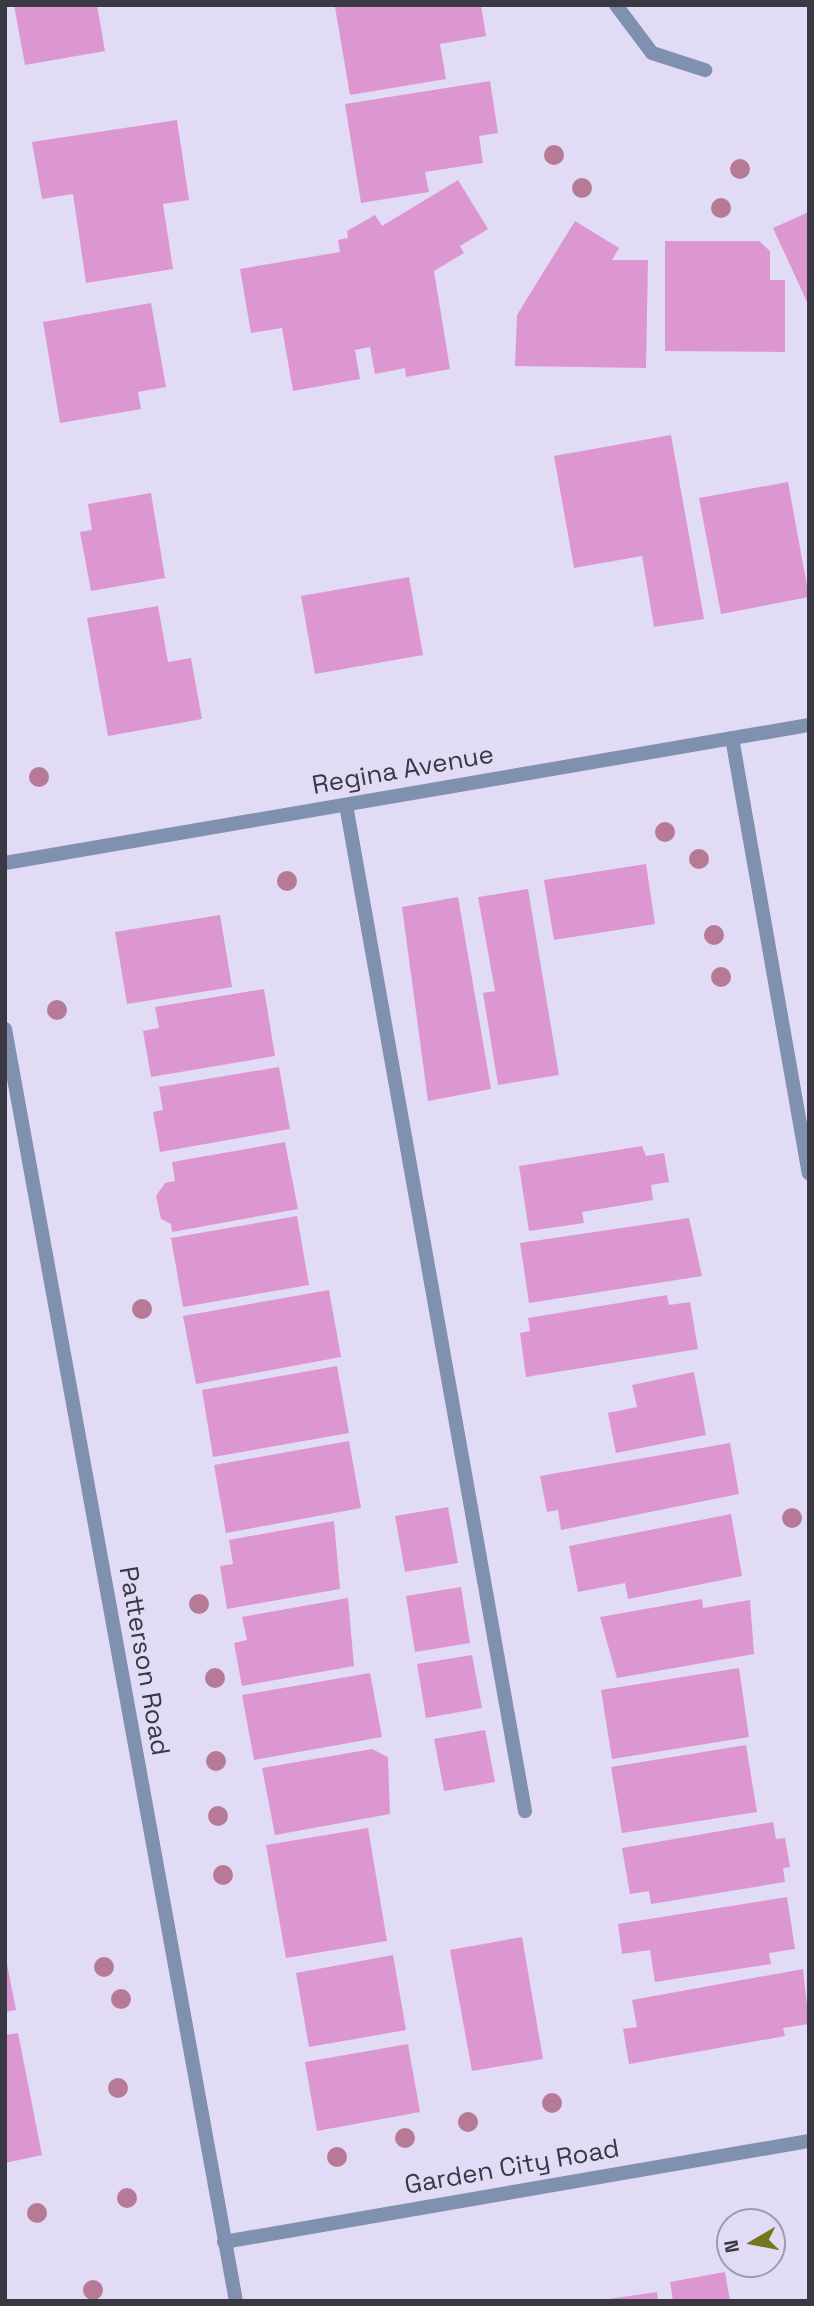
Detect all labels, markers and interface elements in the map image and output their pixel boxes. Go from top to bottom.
street label: Regina Avenue [310,739,496,801]
street label: Patterson Road [112,1564,176,1758]
street label: Garden City Road [402,2133,622,2201]
north arrow [716,2208,786,2278]
text: N [718,2238,745,2255]

